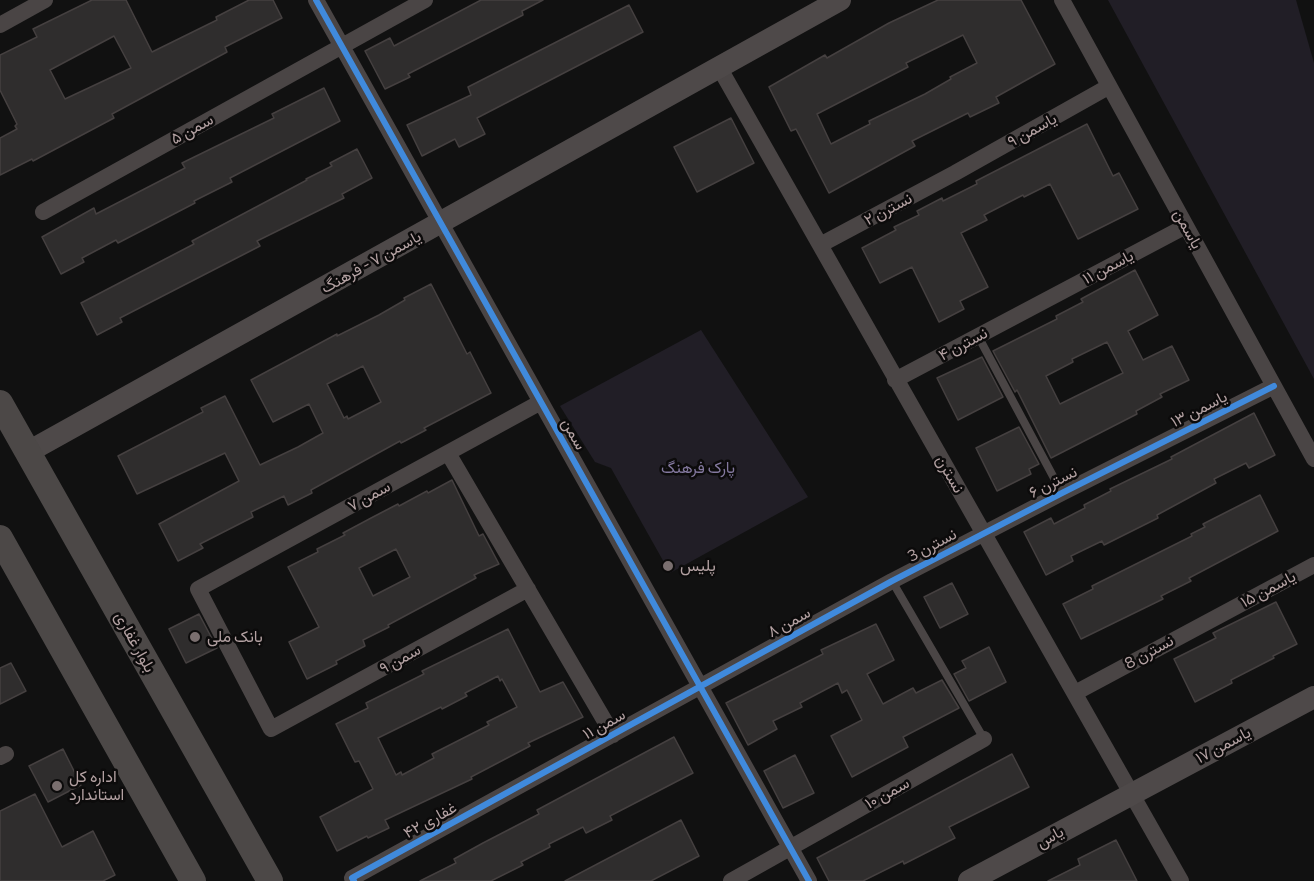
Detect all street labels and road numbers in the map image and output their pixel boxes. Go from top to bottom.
street label: سمن ۵ [167,109,217,149]
street label: یاسمن ۹ [1004,109,1060,151]
street label: نسترن ۲ [861,188,915,230]
street label: یاسمن [1169,206,1207,252]
street label: یاسمن ۷ - فرهنگ [318,227,424,297]
street label: یاسمن ۱۱ [1079,246,1137,288]
street label: نسترن ۴ [935,323,991,365]
street label: یاسمن ۱۳ [1168,387,1230,431]
street label: سمن [558,415,590,453]
street label: نسترن [932,452,968,496]
street label: نسترن ۶ [1026,462,1080,502]
street label: سمن ۷ [344,476,394,516]
street label: نسترن 3 [904,524,960,566]
street label: یاسمن ۱۵ [1237,567,1299,611]
street label: سمن ۸ [764,603,814,641]
street label: بلوار غفاری [111,608,159,676]
street label: نسترن 8 [1121,631,1177,673]
street label: سمن ۹ [376,640,424,678]
street label: سمن ۱۱ [579,705,629,743]
street label: یاسمن ۱۷ [1192,723,1254,767]
street label: سمن ۱۰ [861,773,913,813]
street label: غفاری ۴۲ [400,798,460,842]
street label: یاس [1033,822,1067,852]

